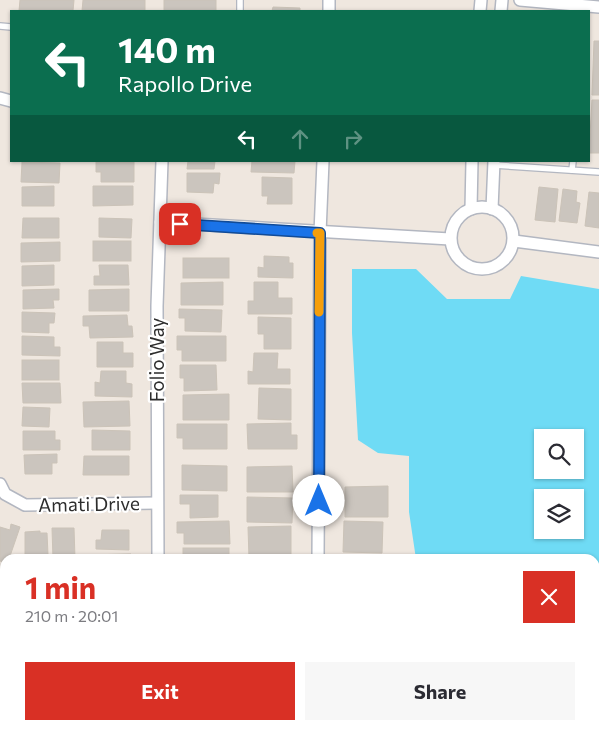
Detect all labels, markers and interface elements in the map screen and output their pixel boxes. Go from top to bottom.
text: 140 m [118,27,216,70]
icon: left [35,30,100,95]
text: Rapollo Drive [118,70,252,97]
icon: left [233,125,261,153]
icon: ahead [286,125,314,153]
icon: right [339,125,367,153]
pin [159,203,201,245]
icon: arrive [166,210,194,238]
street label: Folio Way [145,318,168,402]
map controls [534,429,584,539]
button: search [534,429,584,479]
position arrow [292,474,344,526]
button: layers [534,489,584,539]
street label: Amati Drive [38,491,140,516]
text: 1 min [25,568,96,605]
button: close [523,571,575,623]
text: 210 m · 20:01 [25,606,118,625]
button: Exit [25,662,295,720]
button: Share [305,662,575,720]

